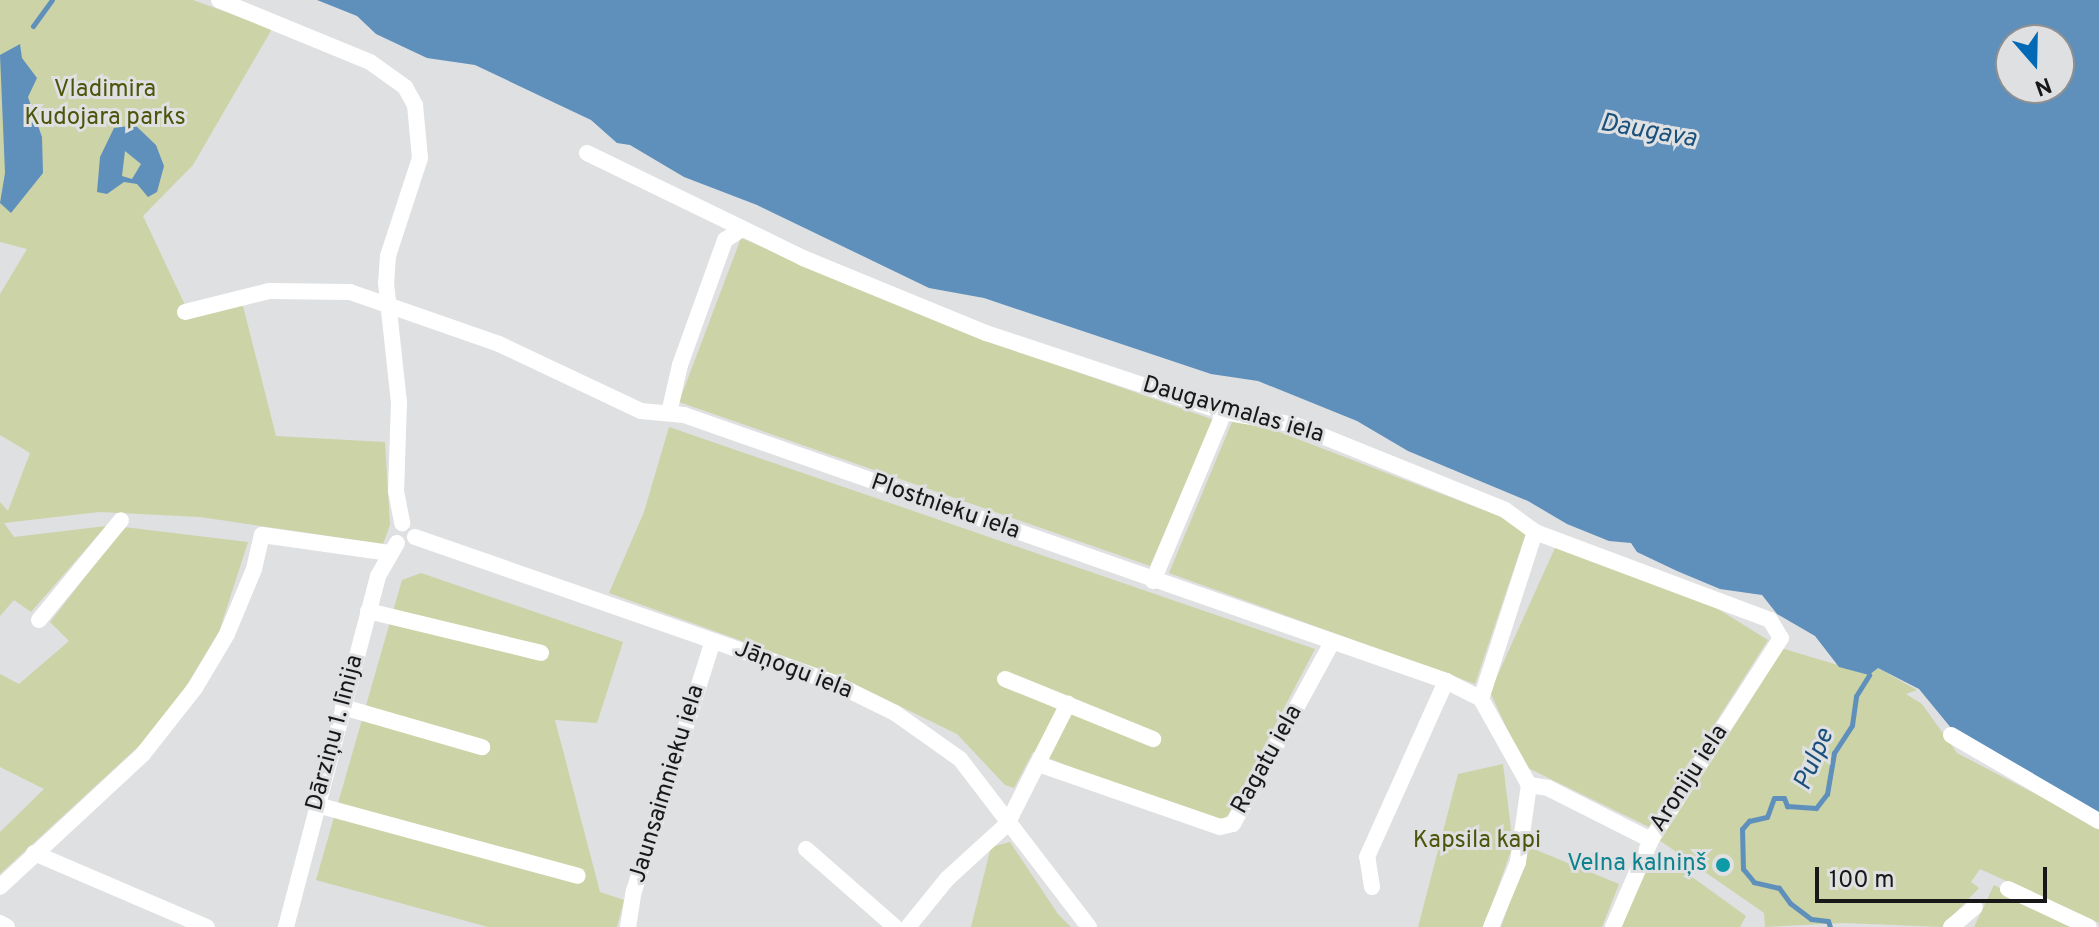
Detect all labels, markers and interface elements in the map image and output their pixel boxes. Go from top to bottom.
north arrow [1995,24,2075,104]
text: N [2031,70,2055,101]
park label: Vladimira Kudojara parks [24,77,186,133]
water label: Daugava [1597,108,1699,156]
street label: Daugavmalas iela [1139,371,1327,451]
street label: Plostnieku iela [867,469,1023,547]
street label: Jāņogu iela [730,635,856,707]
street label: Dārziņu 1. līnija [301,652,371,814]
street label: Jaunsaimnieku iela [624,682,712,886]
street label: Ragatu iela [1226,700,1310,820]
street label: Aroniju iela [1645,720,1735,838]
water label: Pulpe [1788,725,1842,795]
park label: Kapsila kapi [1413,828,1541,856]
place label: Velna kalniņš [1567,851,1707,879]
scale bar [1819,851,2051,901]
marker: Velna kalniņš [1714,856,1732,874]
text: 100 m [1829,866,1895,896]

